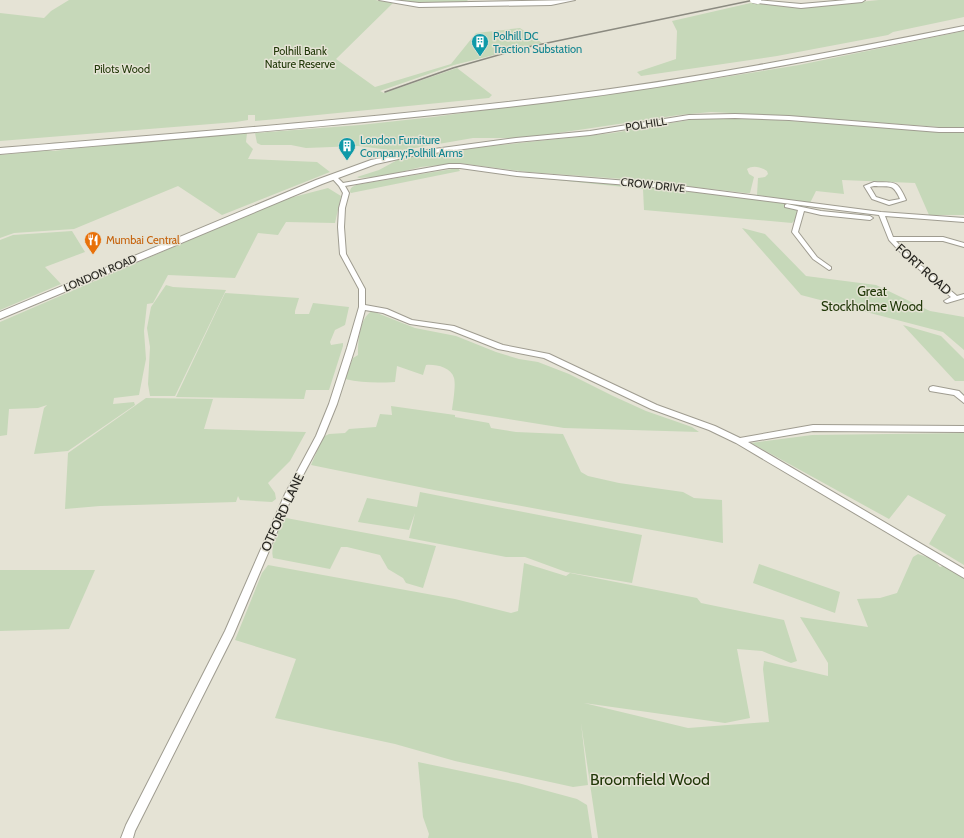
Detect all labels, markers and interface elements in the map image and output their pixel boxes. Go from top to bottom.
place label: Polhill DC Traction Substation [493,29,582,56]
building icon: Polhill DC Traction Substation [470,32,490,57]
park label: Polhill Bank Nature Reserve [265,44,336,71]
park label: Pilots Wood [94,62,150,76]
street label: POLHILL [624,114,668,134]
place label: London Furniture Company;Polhill Arms [360,133,463,160]
building icon: London Furniture Company;Polhill Arms [337,136,357,161]
street label: CROW DRIVE [620,175,686,195]
restaurant icon: Mumbai Central [83,230,103,255]
place label: Mumbai Central [106,233,180,247]
street label: FORT ROAD [893,240,955,298]
street label: LONDON ROAD [61,251,139,295]
park label: Great Stockholme Wood [821,283,923,314]
street label: OTFORD LANE [257,470,307,554]
park label: Broomfield Wood [590,770,710,789]

